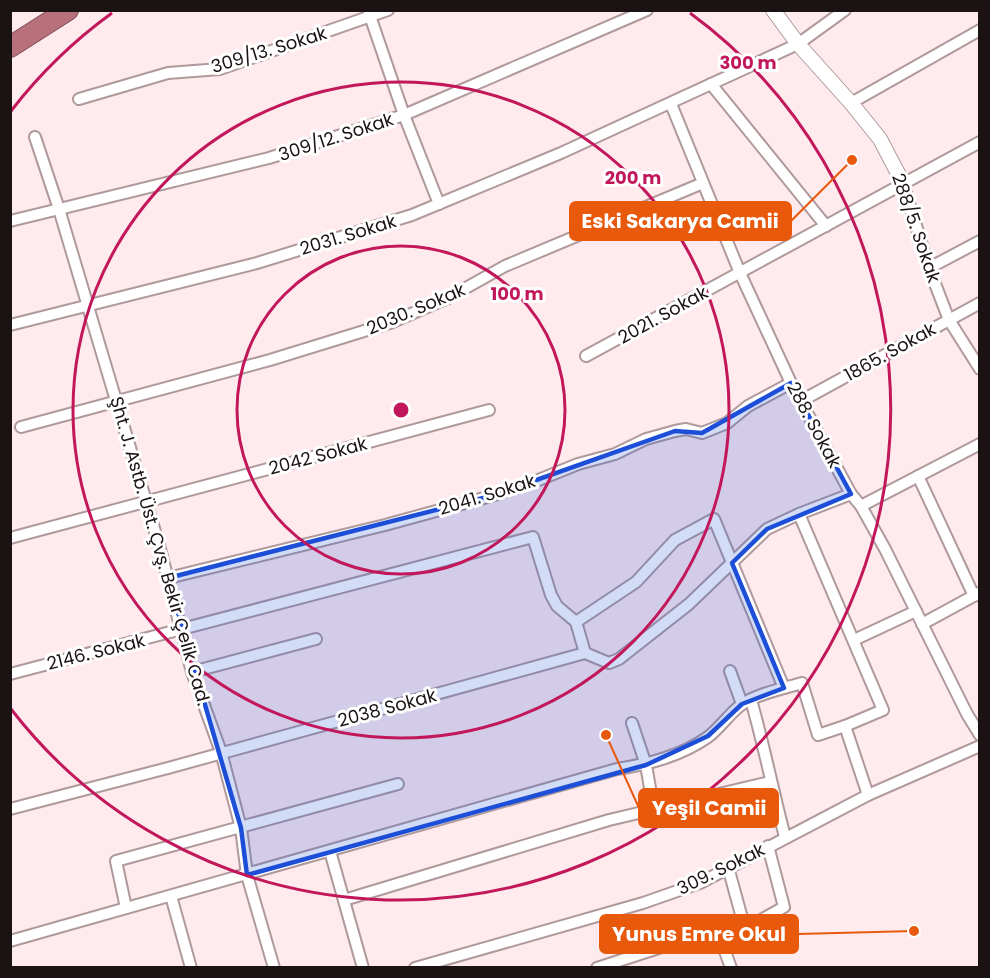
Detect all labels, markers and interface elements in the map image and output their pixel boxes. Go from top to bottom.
street label: 309/13. Sokak [208,20,330,79]
text: 300 m [719,50,777,75]
street label: 309/12. Sokak [275,106,397,167]
text: 200 m [605,165,661,190]
street label: 288/5. Sokak [886,170,947,287]
callout: Eski Sakarya Camii [570,202,791,240]
text: Eski Sakarya Camii [581,207,779,235]
street label: 2031. Sokak [297,208,400,261]
street label: 2030. Sokak [363,276,470,341]
street label: 2021. Sokak [613,279,713,350]
text: 100 m [490,281,544,306]
street label: 1865. Sokak [839,316,941,387]
street label: 288. Sokak [781,377,848,473]
street label: Şht. J. Astb. Üst. Çvş. Bekir Çelik Cad. [104,393,217,708]
centre of rings [391,400,411,420]
street label: 2042 Sokak [266,430,371,481]
street label: 2041. Sokak [435,468,539,521]
street label: 2146. Sokak [44,627,148,676]
street label: 2038 Sokak [335,682,440,733]
callout: Yeşil Camii [639,789,778,827]
text: Yeşil Camii [652,794,766,822]
street label: 309. Sokak [673,836,769,901]
callout: Yunus Emre Okul [600,915,798,953]
text: Yunus Emre Okul [612,920,786,948]

